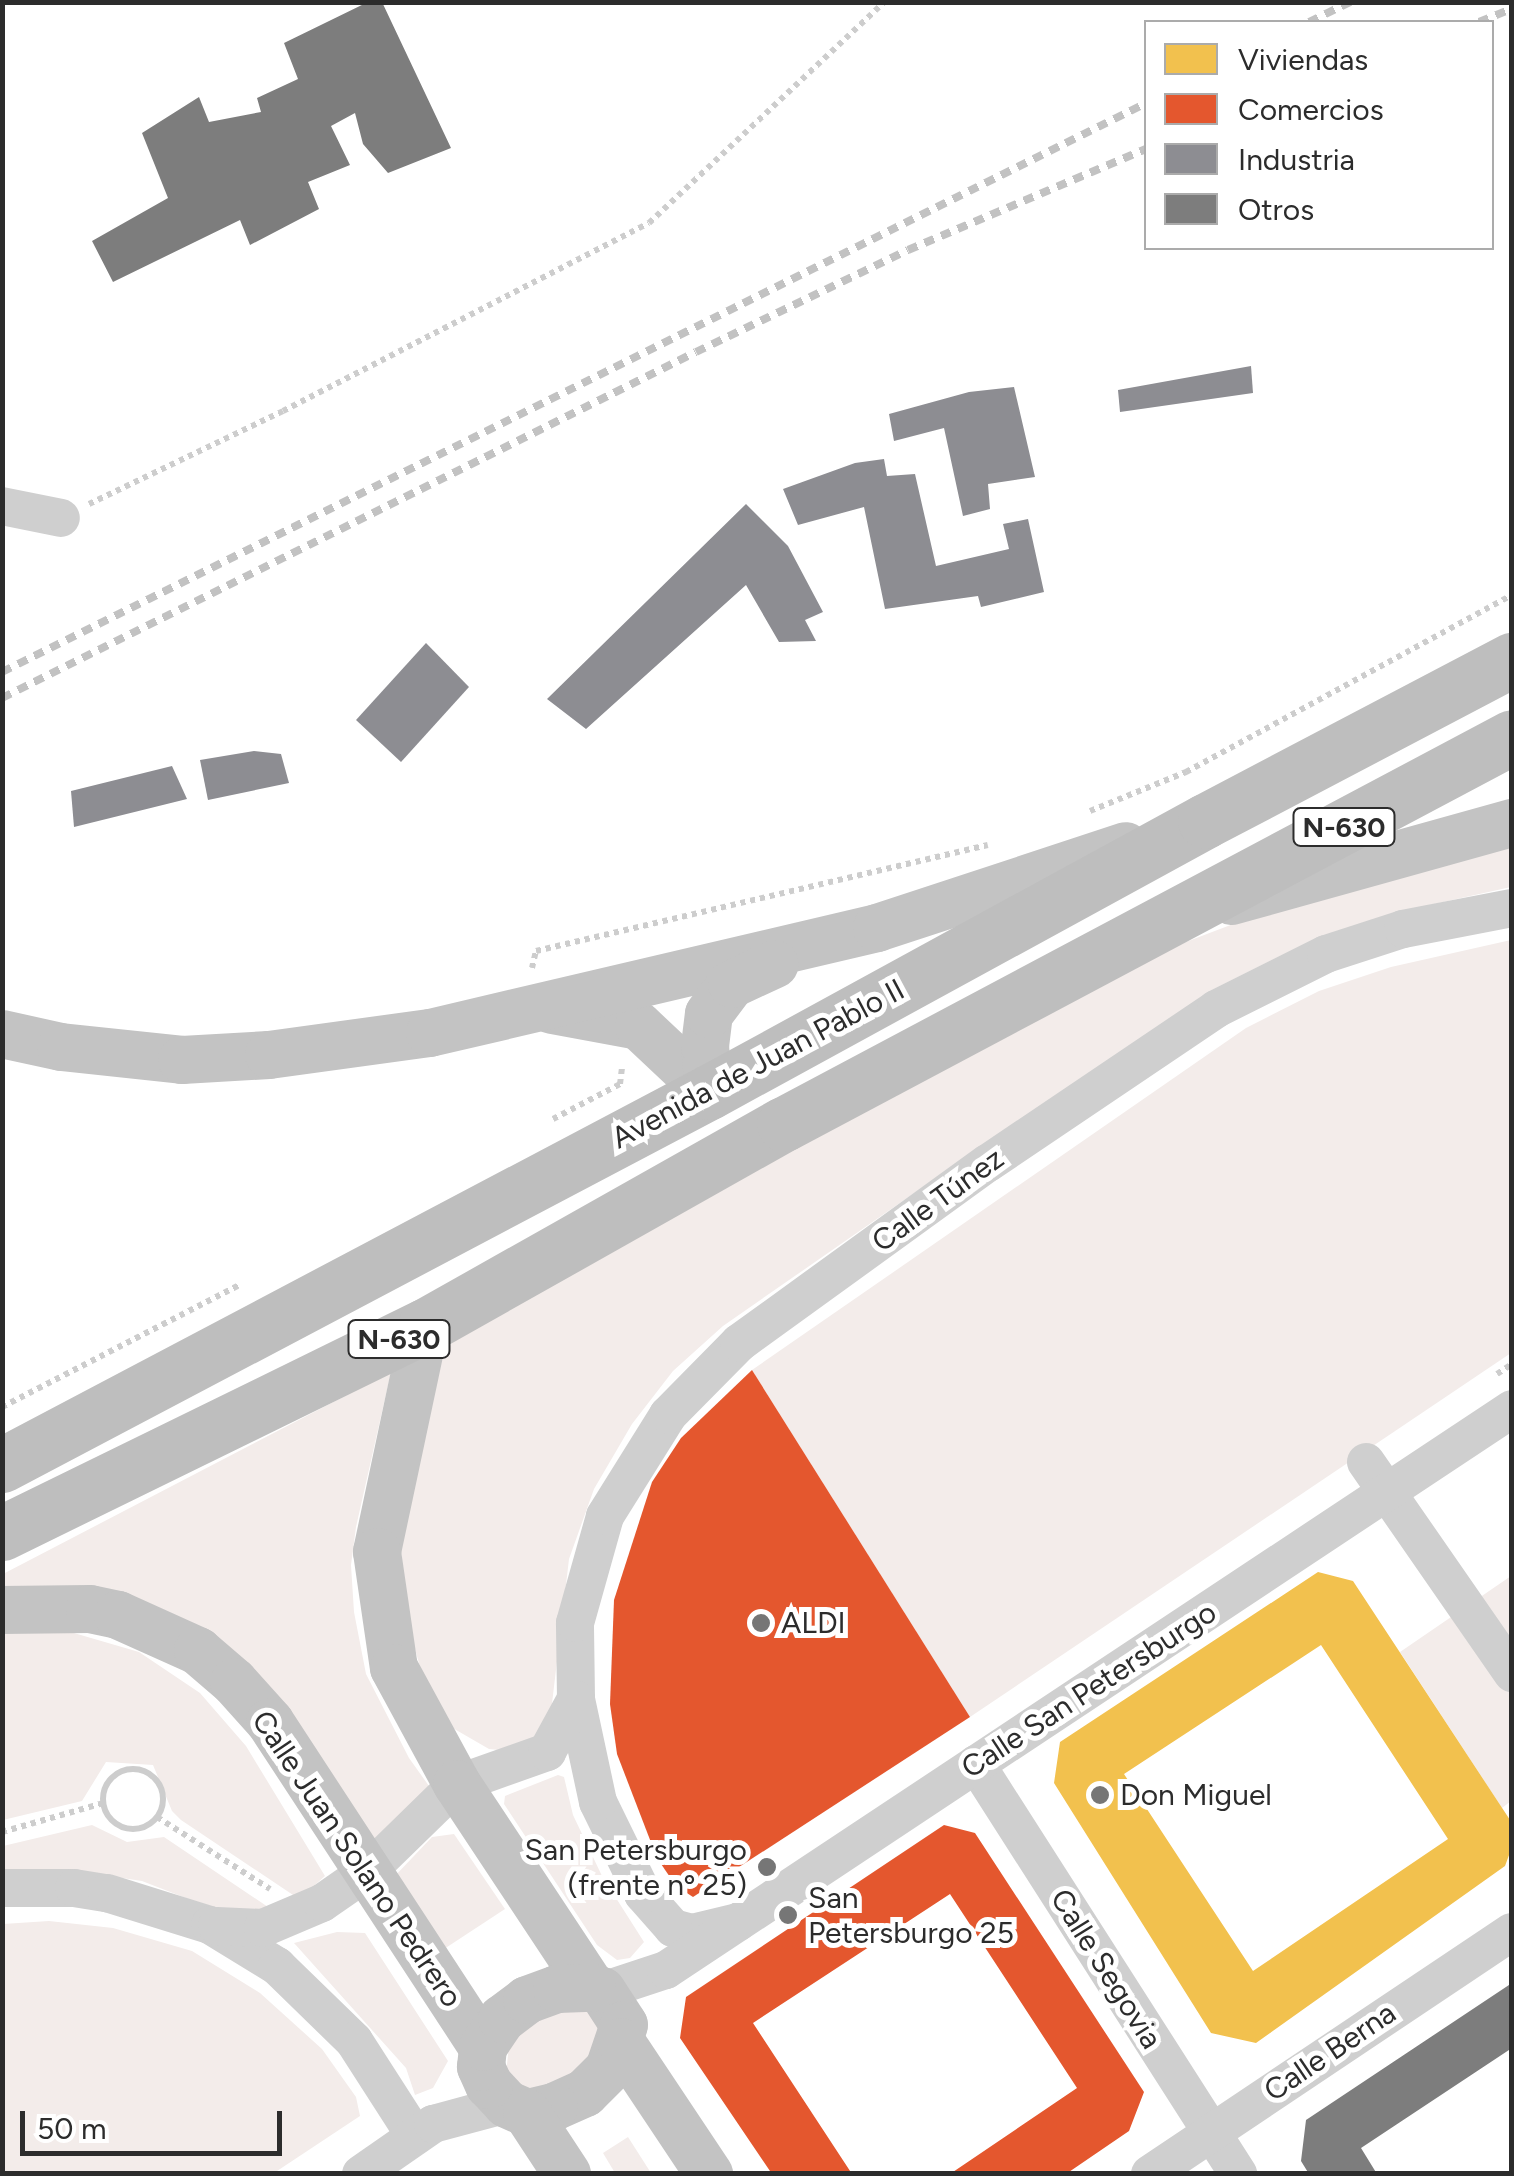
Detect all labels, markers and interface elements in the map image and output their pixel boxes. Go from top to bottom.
legend [1144,20,1494,250]
text: Viviendas [1238,41,1368,78]
text: Comercios [1238,91,1384,128]
text: Industria [1238,141,1355,178]
text: Otros [1238,191,1314,228]
road number: N-630 [1292,804,1396,850]
street label: Avenida de Juan Pablo II [606,972,910,1156]
street label: Calle Túnez [865,1140,1011,1260]
road number: N-630 [346,1316,452,1362]
street label: Calle San Petersburgo [955,1594,1223,1786]
place label: ALDI [781,1605,846,1641]
marker: ALDI [750,1612,772,1634]
street label: Calle Juan Solano Pedrero [244,1704,470,2014]
place label: Don Miguel [1120,1777,1272,1813]
marker: Don Miguel [1089,1784,1111,1806]
place label: San Petersburgo (frente nº 25) [524,1832,747,1902]
marker: San Petersburgo (frente nº 25) [756,1856,778,1878]
place label: San Petersburgo 25 [808,1880,1014,1950]
street label: Calle Segovia [1043,1883,1169,2055]
marker: San Petersburgo 25 [777,1904,799,1926]
street label: Calle Berna [1257,1995,1403,2109]
scale bar [25,2091,288,2153]
text: 50 m [37,2110,106,2147]

